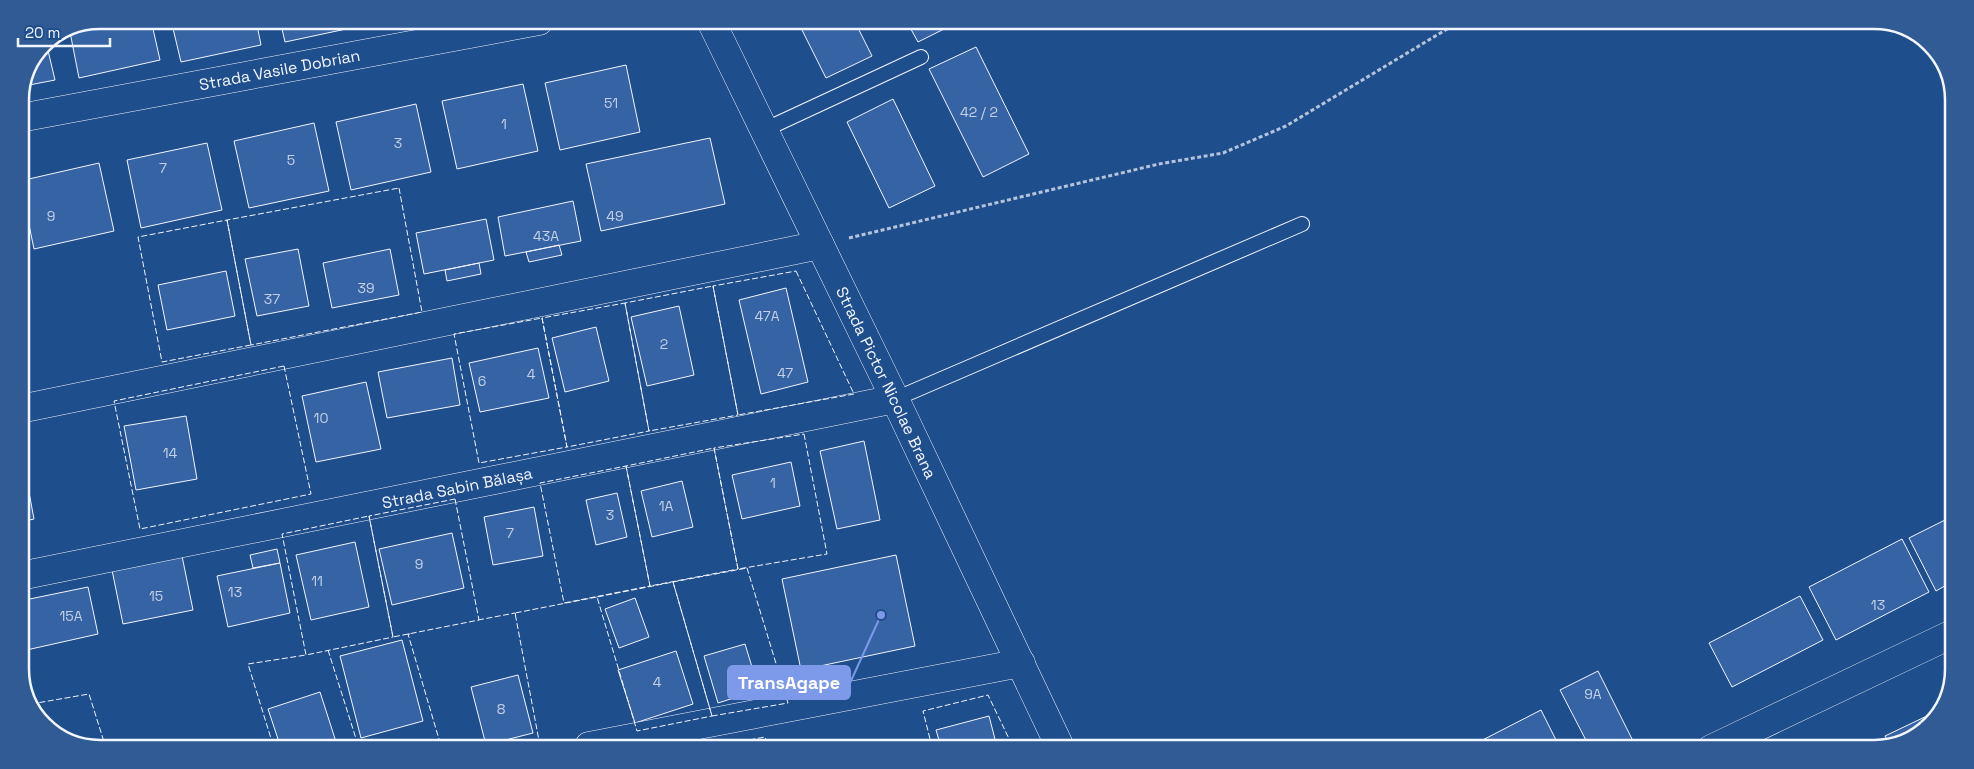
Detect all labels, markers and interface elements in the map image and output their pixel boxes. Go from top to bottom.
scale bar [18,15,110,47]
text: 20 m [25,23,60,42]
street label: Strada Vasile Dobrian [197,45,362,95]
house number: 51 [604,94,618,112]
house number: 42 / 2 [960,103,998,121]
house number: 1 [501,115,507,133]
house number: 3 [394,134,402,152]
house number: 5 [287,151,295,169]
house number: 7 [159,159,167,177]
house number: 9 [47,207,55,225]
house number: 49 [606,207,624,225]
house number: 43A [533,227,559,245]
house number: 39 [357,279,375,297]
street label: Strada Pictor Nicolae Brana [831,283,941,482]
house number: 37 [264,290,280,308]
house number: 47A [754,307,780,325]
house number: 2 [660,335,668,353]
house number: 47 [777,364,793,382]
house number: 4 [527,365,536,383]
house number: 6 [478,372,486,390]
house number: 10 [314,409,328,427]
house number: 14 [163,444,178,462]
street label: Strada Sabin Bălașa [380,463,534,514]
house number: 1 [770,474,776,492]
house number: 1A [659,497,674,515]
house number: 3 [606,506,614,524]
house number: 7 [506,524,514,542]
house number: 9 [415,555,423,573]
house number: 11 [311,572,323,590]
house number: 13 [228,583,242,601]
house number: 15 [149,587,163,605]
house number: 13 [1871,596,1885,614]
house number: 15A [59,607,83,625]
callout: TransAgape [728,666,850,699]
text: TransAgape [738,671,840,694]
house number: 4 [653,673,662,691]
house number: 9A [1584,685,1602,703]
house number: 8 [497,700,506,718]

